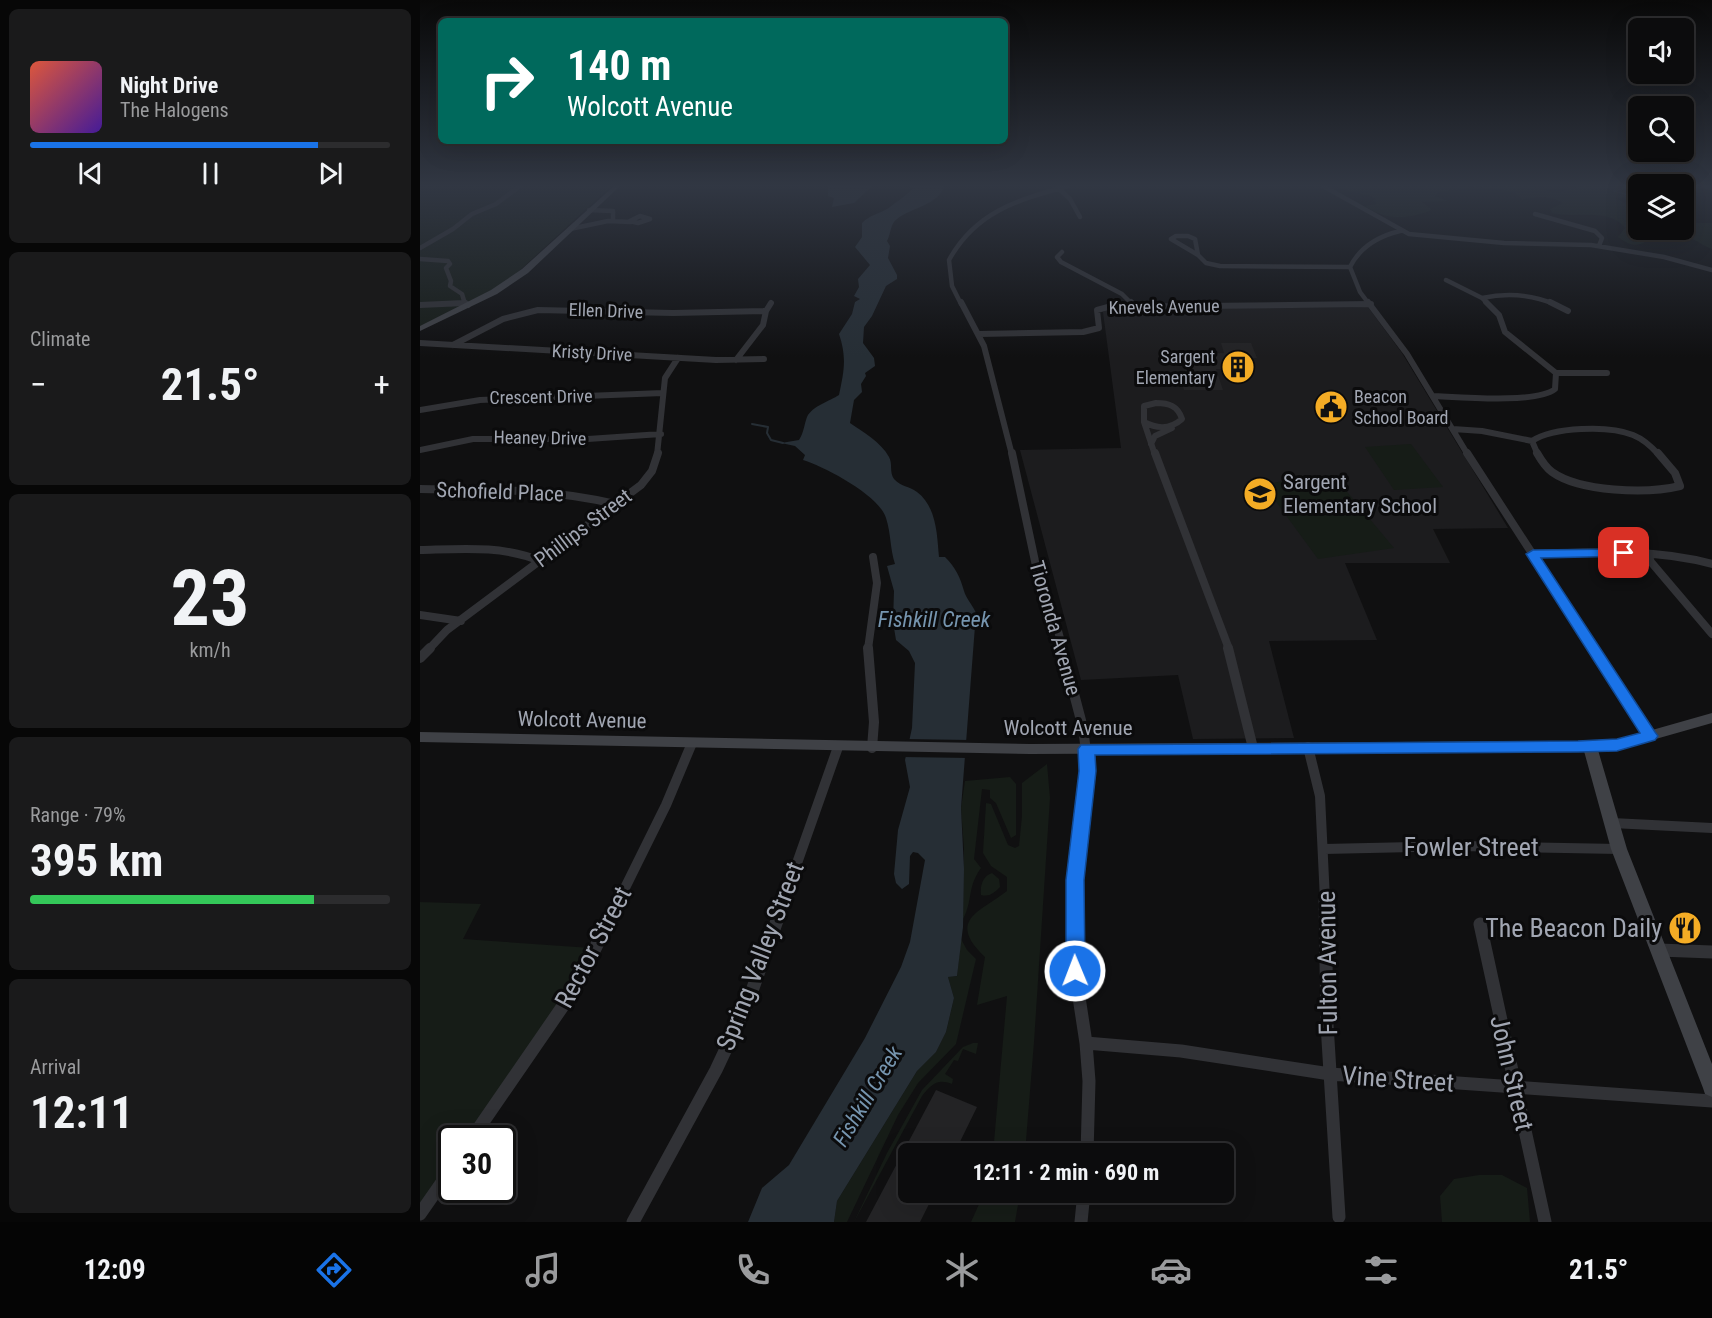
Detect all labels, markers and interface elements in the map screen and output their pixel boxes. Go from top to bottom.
map controls [1628,18,1694,240]
button: sound [1628,18,1694,84]
text: 140 m [567,41,672,90]
icon: right [468,42,546,120]
text: Night Drive [120,73,218,98]
text: Wolcott Avenue [567,91,733,123]
button: search [1628,96,1694,162]
text: The Halogens [120,98,229,122]
icon: previous [74,157,107,190]
icon: pause [194,157,227,190]
icon: next [314,157,347,190]
button: layers [1628,174,1694,240]
street label: Knevels Avenue [1108,295,1220,318]
street label: Ellen Drive [568,299,644,322]
text: Climate [30,327,90,351]
street label: Kristy Drive [551,340,633,365]
place label: Sargent Elementary [1136,346,1216,388]
building icon: Sargent Elementary [1220,349,1256,385]
text: 21.5° [161,358,259,411]
text: − [30,365,47,404]
text: + [374,365,390,404]
street label: Crescent Drive [489,385,593,408]
place label: Beacon School Board [1354,386,1448,428]
public building icon: Beacon School Board [1313,389,1349,425]
street label: Heaney Drive [493,426,587,449]
place label: Sargent Elementary School [1283,470,1437,518]
school or university icon: Sargent Elementary School [1242,476,1278,512]
street label: Schofield Place [436,478,564,506]
street label: Phillips Street [530,484,636,572]
pin [1598,527,1649,578]
icon: arrive [1607,536,1640,569]
text: 23 [171,553,249,644]
street label: Tioronda Avenue [1024,558,1086,698]
water label: Fishkill Creek [878,607,991,632]
text: km/h [189,638,231,662]
street label: Wolcott Avenue [517,707,647,733]
street label: Wolcott Avenue [1004,716,1133,740]
text: Range · 79% [30,803,126,827]
street label: Fowler Street [1403,832,1539,862]
text: 395 km [30,834,163,887]
street label: Spring Valley Street [710,857,810,1055]
street label: Rector Street [548,881,638,1013]
street label: Fulton Avenue [1311,890,1343,1036]
restaurant icon: The Beacon Daily [1667,910,1703,946]
place label: The Beacon Daily [1485,913,1662,943]
position arrow [1043,939,1107,1003]
street label: John Street [1484,1012,1540,1134]
water label: Fishkill Creek [828,1041,907,1151]
text: Arrival [30,1055,81,1079]
street label: Vine Street [1341,1060,1455,1098]
text: 12:11 [30,1086,133,1139]
speed limit sign: 30 [438,1125,516,1203]
text: 12:11 · 2 min · 690 m [973,1160,1159,1185]
icon: directions [313,1249,355,1291]
icon: music [522,1249,564,1291]
icon: phone [732,1249,774,1291]
icon: climate [941,1249,983,1291]
icon: car [1150,1249,1192,1291]
icon: filters [1360,1249,1402,1291]
text: 12:09 [84,1254,146,1286]
text: 21.5° [1569,1254,1628,1286]

